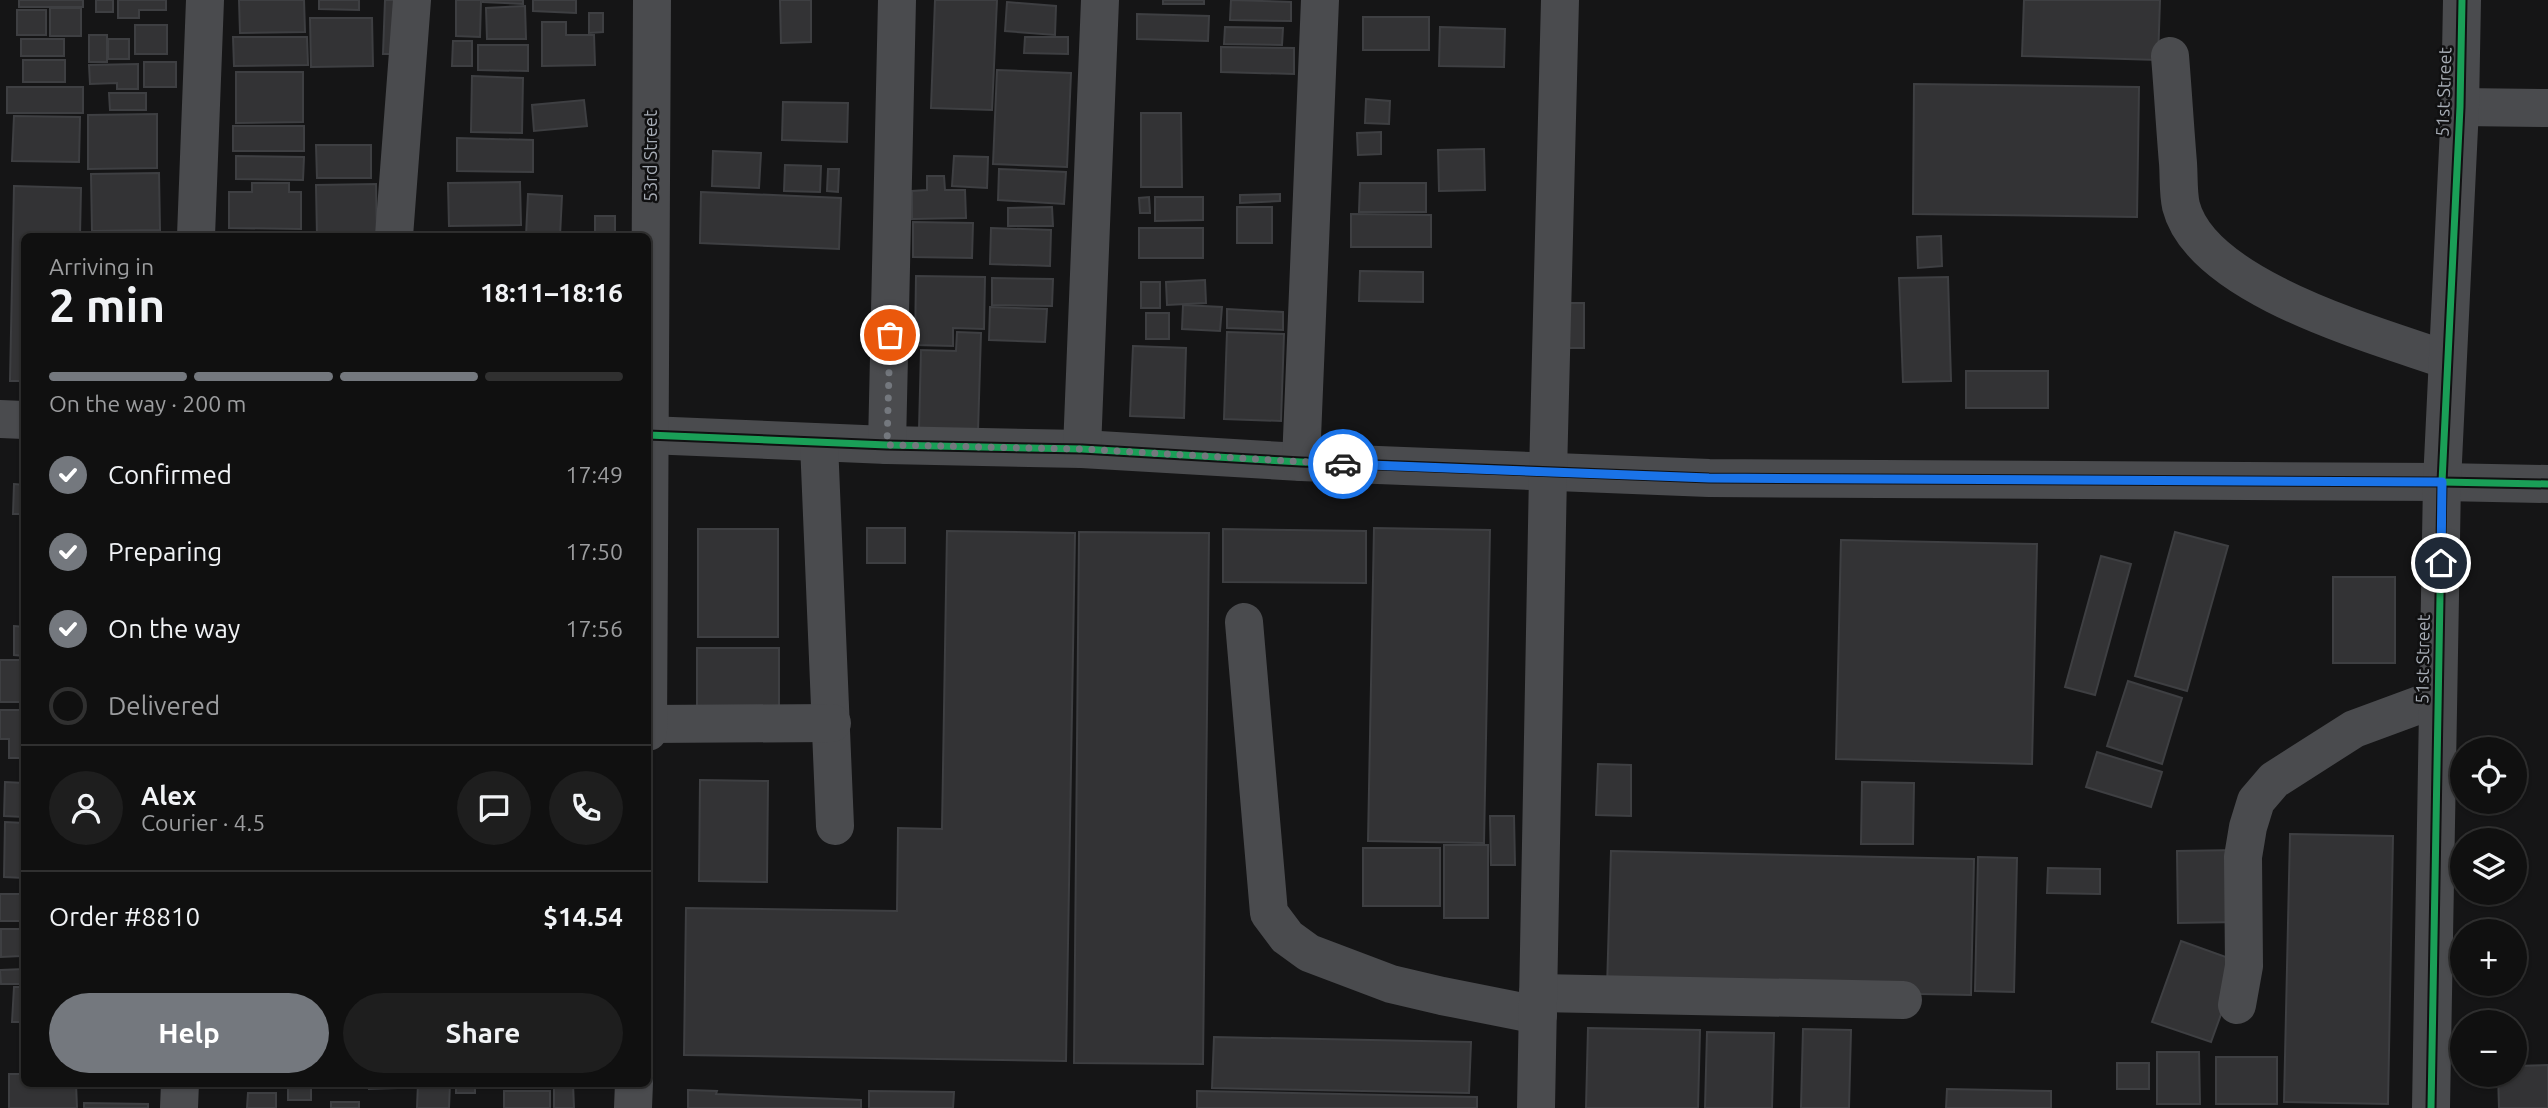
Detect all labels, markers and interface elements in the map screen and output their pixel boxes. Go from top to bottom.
street label: 51st Street [2431,47,2455,137]
street label: 53rd Street [640,110,660,202]
text: Arriving in [49,254,154,279]
text: 18:11–18:16 [480,278,623,307]
text: 2 min [49,279,165,331]
pin [860,305,920,365]
icon: bag [871,316,909,354]
text: On the way · 200 m [49,391,246,416]
courier [1308,429,1378,499]
icon: car [1324,445,1362,483]
icon: check [49,456,87,494]
text: Confirmed [108,460,232,489]
text: 17:49 [565,462,623,487]
icon: check [49,533,87,571]
pin [2411,533,2471,593]
text: Preparing [108,537,222,566]
text: 17:50 [565,539,623,564]
icon: home [2422,544,2460,582]
icon: check [49,610,87,648]
text: On the way [108,614,240,643]
street label: 51st Street [2411,614,2433,704]
text: 17:56 [565,616,623,641]
text: Delivered [108,691,220,720]
map controls [2450,737,2527,1087]
button: locate [2450,737,2527,814]
button: person [49,771,123,845]
button: chat [457,771,531,845]
button: phone [549,771,623,845]
text: Alex [141,781,196,810]
text: Courier · 4.5 [141,810,265,835]
button: layers [2450,828,2527,905]
text: Order #8810 [49,902,200,931]
text: $14.54 [543,902,623,931]
button: + [2450,919,2527,996]
button: Help [49,993,329,1073]
button: Share [343,993,623,1073]
button: − [2450,1010,2527,1087]

